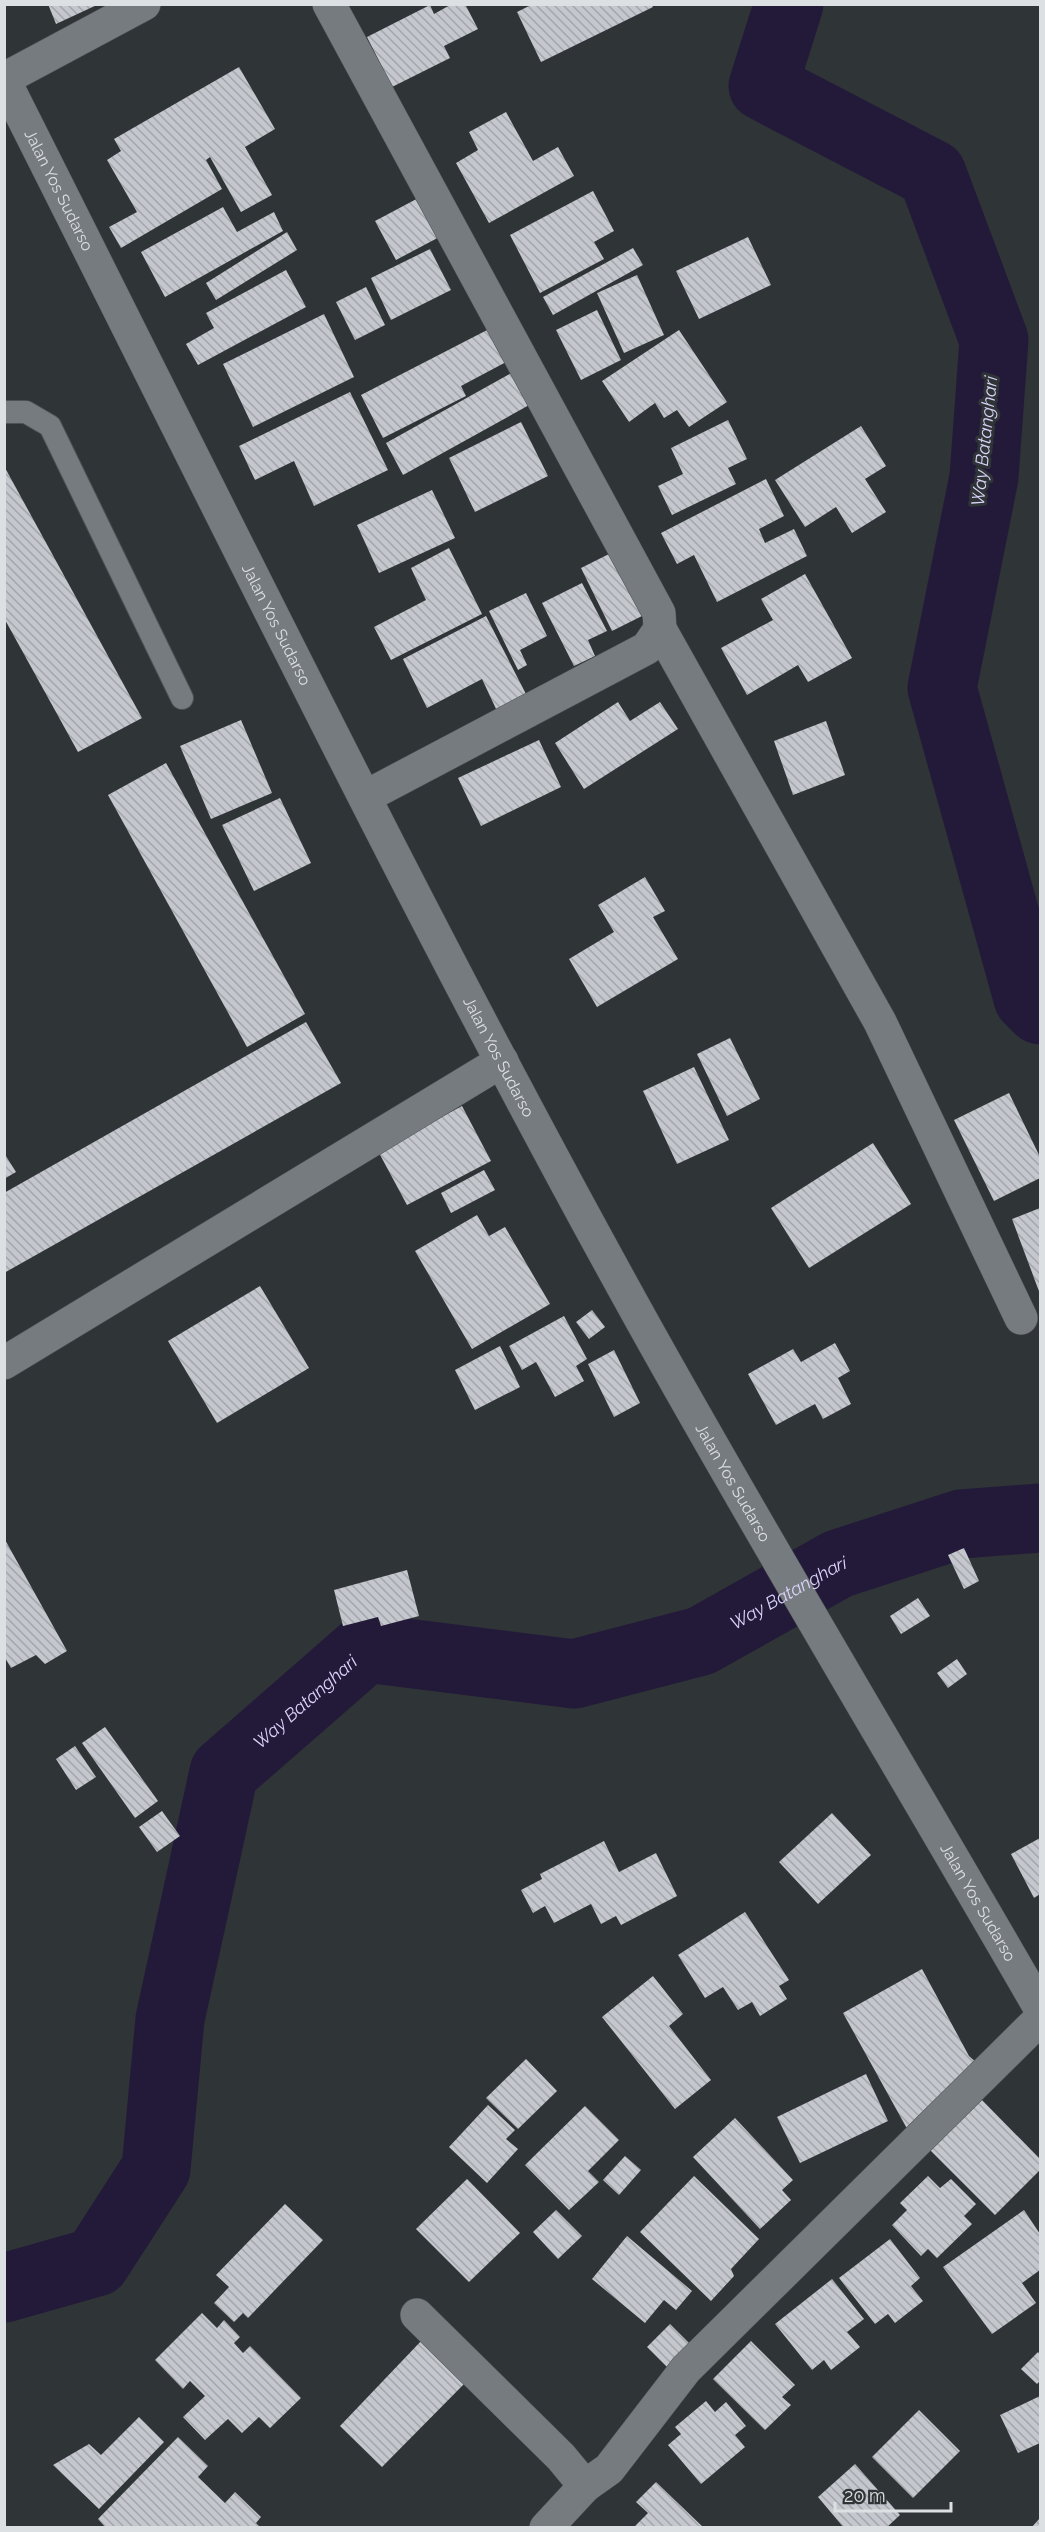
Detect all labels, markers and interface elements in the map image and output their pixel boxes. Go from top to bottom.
street label: Jalan Yos Sudarso [21,126,98,254]
water label: Way Batanghari [967,374,1001,507]
street label: Jalan Yos Sudarso [238,561,315,688]
street label: Jalan Yos Sudarso [460,993,539,1120]
street label: Jalan Yos Sudarso [692,1420,775,1545]
water label: Way Batanghari [726,1551,850,1633]
water label: Way Batanghari [249,1650,362,1752]
street label: Jalan Yos Sudarso [937,1840,1020,1964]
scale bar [835,2475,950,2513]
text: 20 m [844,2485,886,2506]

